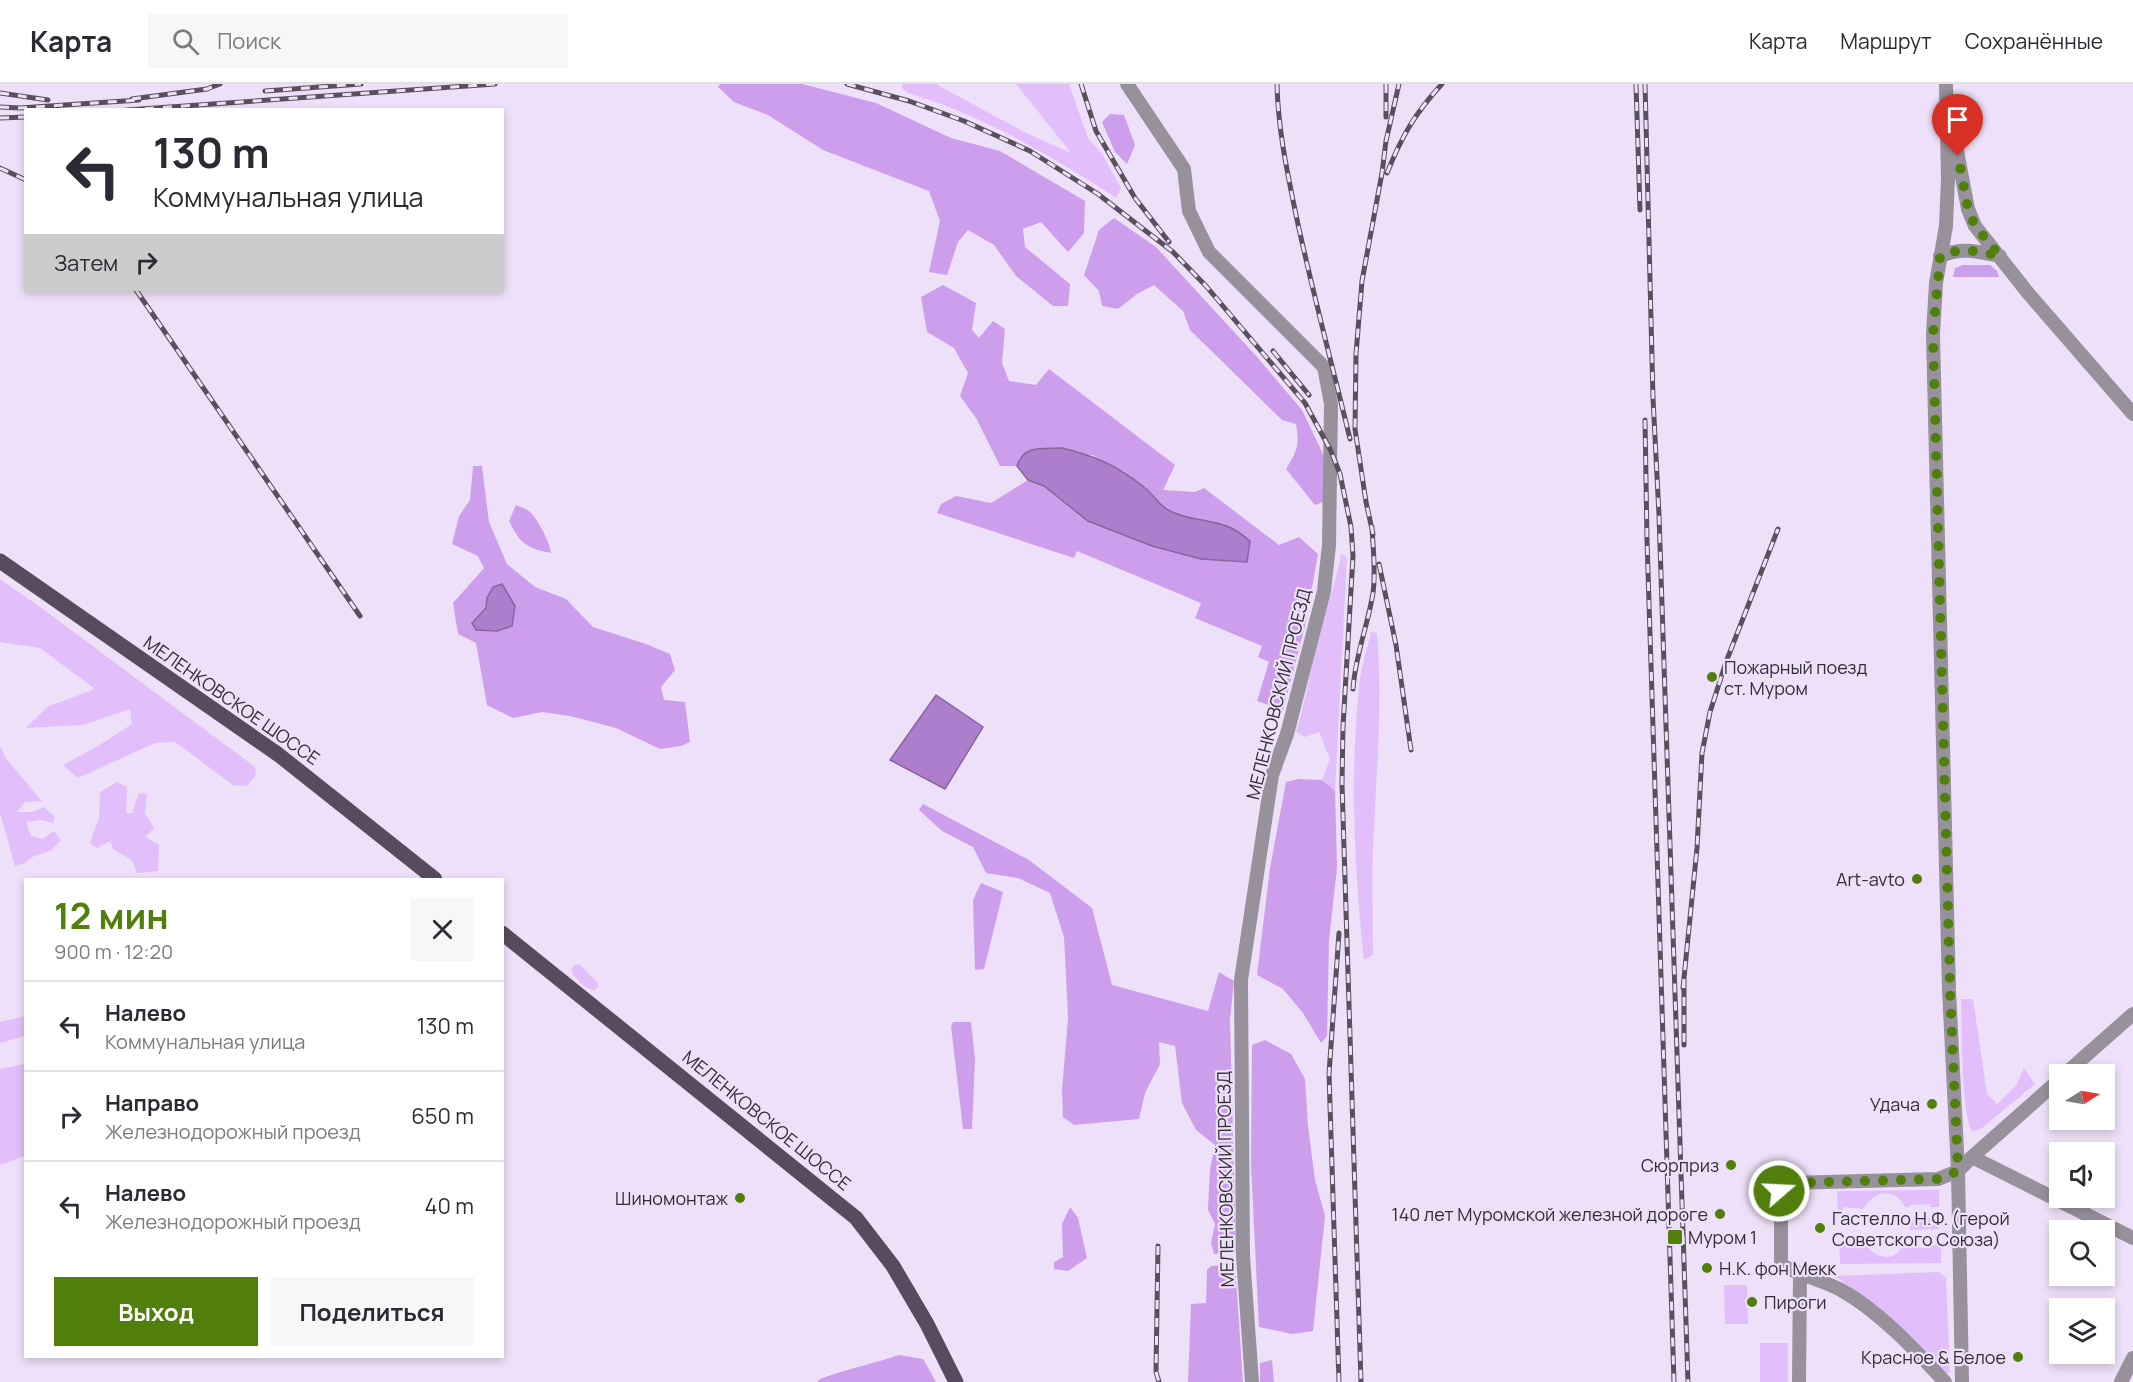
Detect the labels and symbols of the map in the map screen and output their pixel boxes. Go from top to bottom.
pin [1932,94,1983,156]
street label: МЕЛЕНКОВСКИЙ ПРОЕЗД [1240,586,1316,802]
street label: МЕЛЕНКОВСКОЕ ШОССЕ [139,630,325,770]
place label: Пожарный поезд ст. Муром [1724,655,1867,700]
marker: Пожарный поезд ст. Муром [1705,670,1719,684]
place label: Art-avto [1836,867,1905,891]
marker: Art-avto [1910,872,1924,886]
street label: МЕЛЕНКОВСКОЕ ШОССЕ [678,1045,856,1195]
north arrow [2049,1064,2115,1130]
street label: МЕЛЕНКОВСКИЙ ПРОЕЗД [1211,1071,1239,1287]
place label: Удача [1870,1092,1920,1116]
marker: Удача [1925,1097,1939,1111]
place label: Сюрприз [1641,1153,1719,1177]
marker: Сюрприз [1724,1158,1738,1172]
position arrow [1747,1159,1811,1223]
place label: Шиномонтаж [615,1186,728,1210]
marker: Шиномонтаж [733,1191,747,1205]
place label: 140 лет Муромской железной дороге [1392,1202,1708,1226]
place label: Гастелло Н.Ф. (герой Советского Союза) [1832,1206,2010,1251]
marker: 140 лет Муромской железной дороге [1713,1207,1727,1221]
marker: Гастелло Н.Ф. (герой Советского Союза) [1813,1221,1827,1235]
place label: Муром 1 [1688,1225,1757,1249]
marker: Муром 1 [1666,1228,1684,1246]
place label: Н.К. фон Мекк [1719,1256,1837,1280]
marker: Н.К. фон Мекк [1700,1261,1714,1275]
place label: Пироги [1764,1290,1827,1314]
marker: Пироги [1745,1295,1759,1309]
place label: Красное & Белое [1861,1345,2006,1369]
marker: Красное & Белое [2011,1350,2025,1364]

